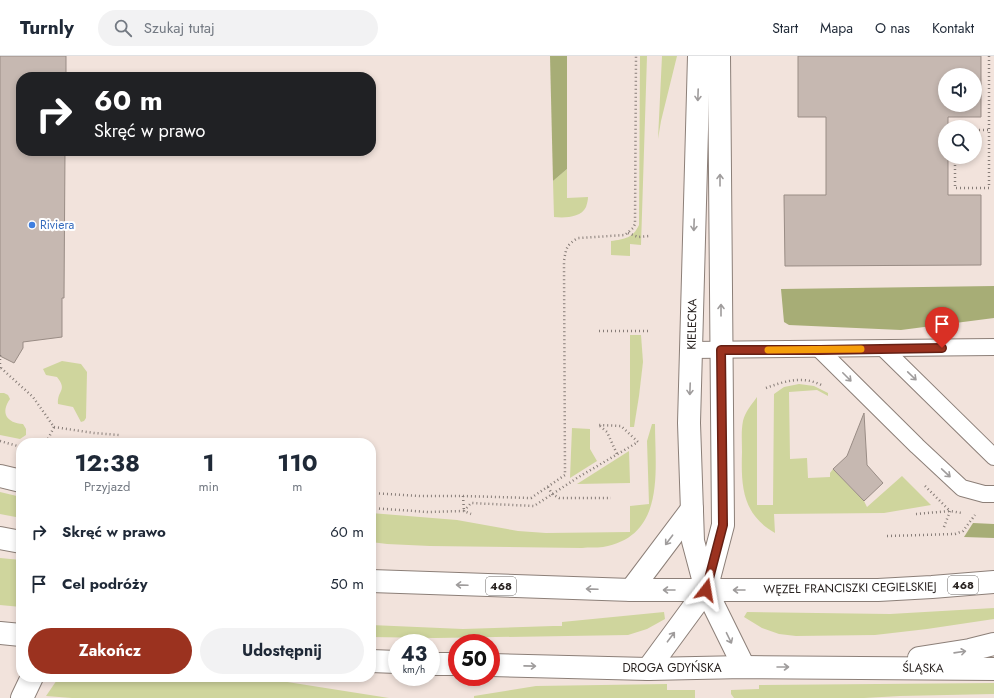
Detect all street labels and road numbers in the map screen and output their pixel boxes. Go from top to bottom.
street label: KIELECKA [683,298,701,350]
road number: 468 [948,576,978,594]
road number: 468 [486,577,516,595]
street label: WĘZEŁ FRANCISZKI CEGIELSKIEJ [763,577,937,599]
street label: DROGA GDYŃSKA [622,659,722,677]
street label: ŚLĄSKA [902,659,944,677]

